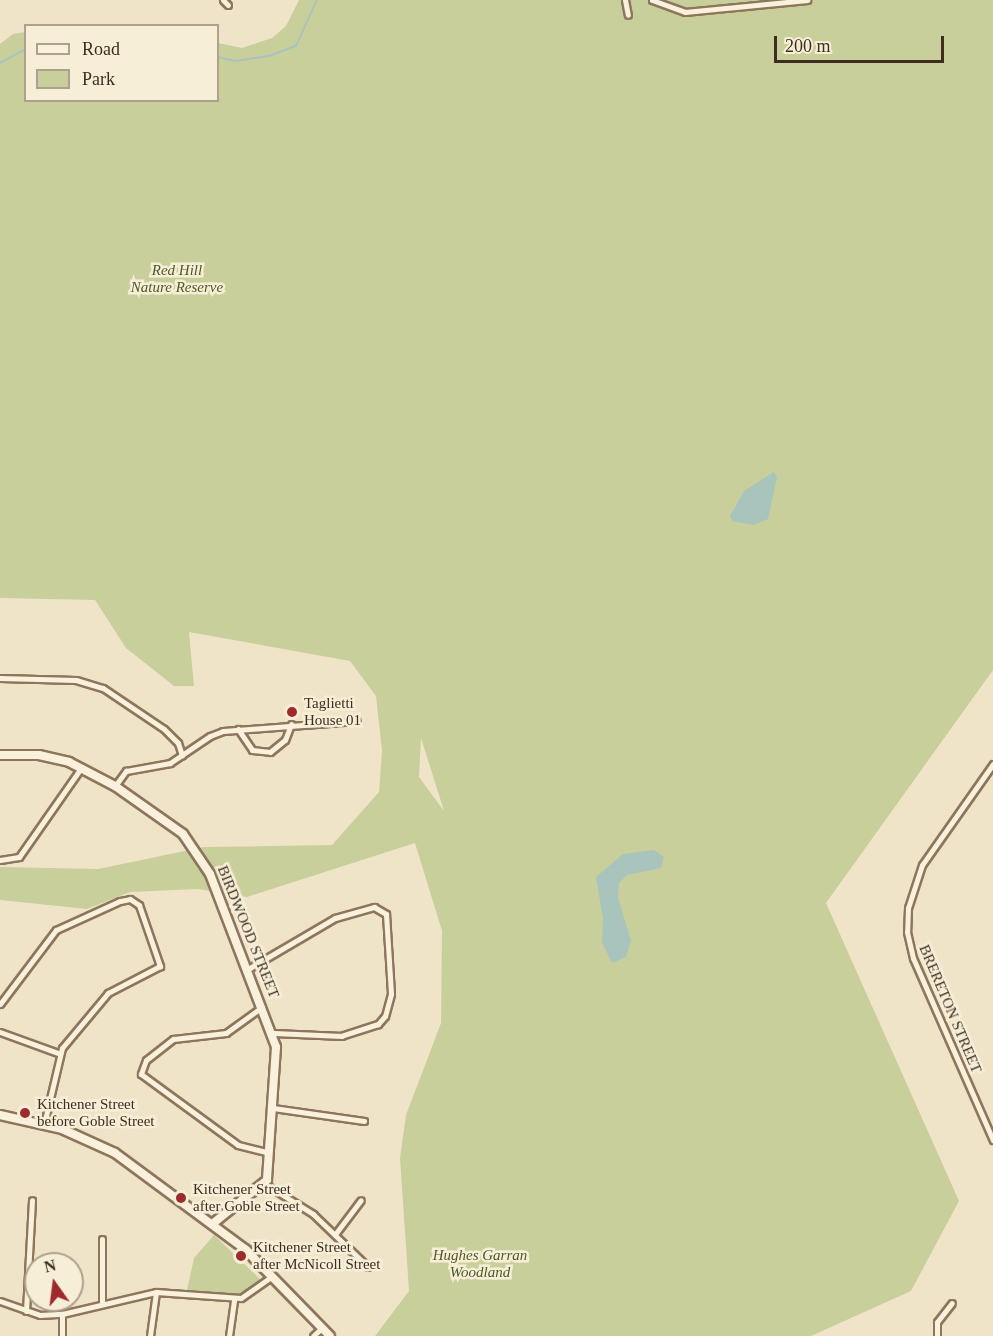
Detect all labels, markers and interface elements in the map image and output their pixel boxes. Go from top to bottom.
legend [24,24,219,102]
scale bar [777,24,946,62]
text: 200 m [785,36,831,56]
text: Road [82,39,120,59]
text: Park [82,69,115,89]
park label: Red Hill Nature Reserve [131,261,223,296]
place label: Taglietti House 01 [304,694,361,729]
marker: Taglietti House 01 [285,705,299,719]
street label: BIRDWOOD STREET [213,863,283,1001]
street label: BRERETON STREET [915,942,985,1076]
place label: Kitchener Street before Goble Street [37,1095,154,1130]
marker: Kitchener Street before Goble Street [18,1106,32,1120]
place label: Kitchener Street after Goble Street [193,1180,300,1215]
marker: Kitchener Street after Goble Street [174,1191,188,1205]
place label: Kitchener Street after McNicoll Street [253,1238,380,1273]
park label: Hughes Garran Woodland [433,1246,527,1281]
marker: Kitchener Street after McNicoll Street [234,1249,248,1263]
north arrow [24,1252,84,1312]
text: N [42,1256,58,1276]

